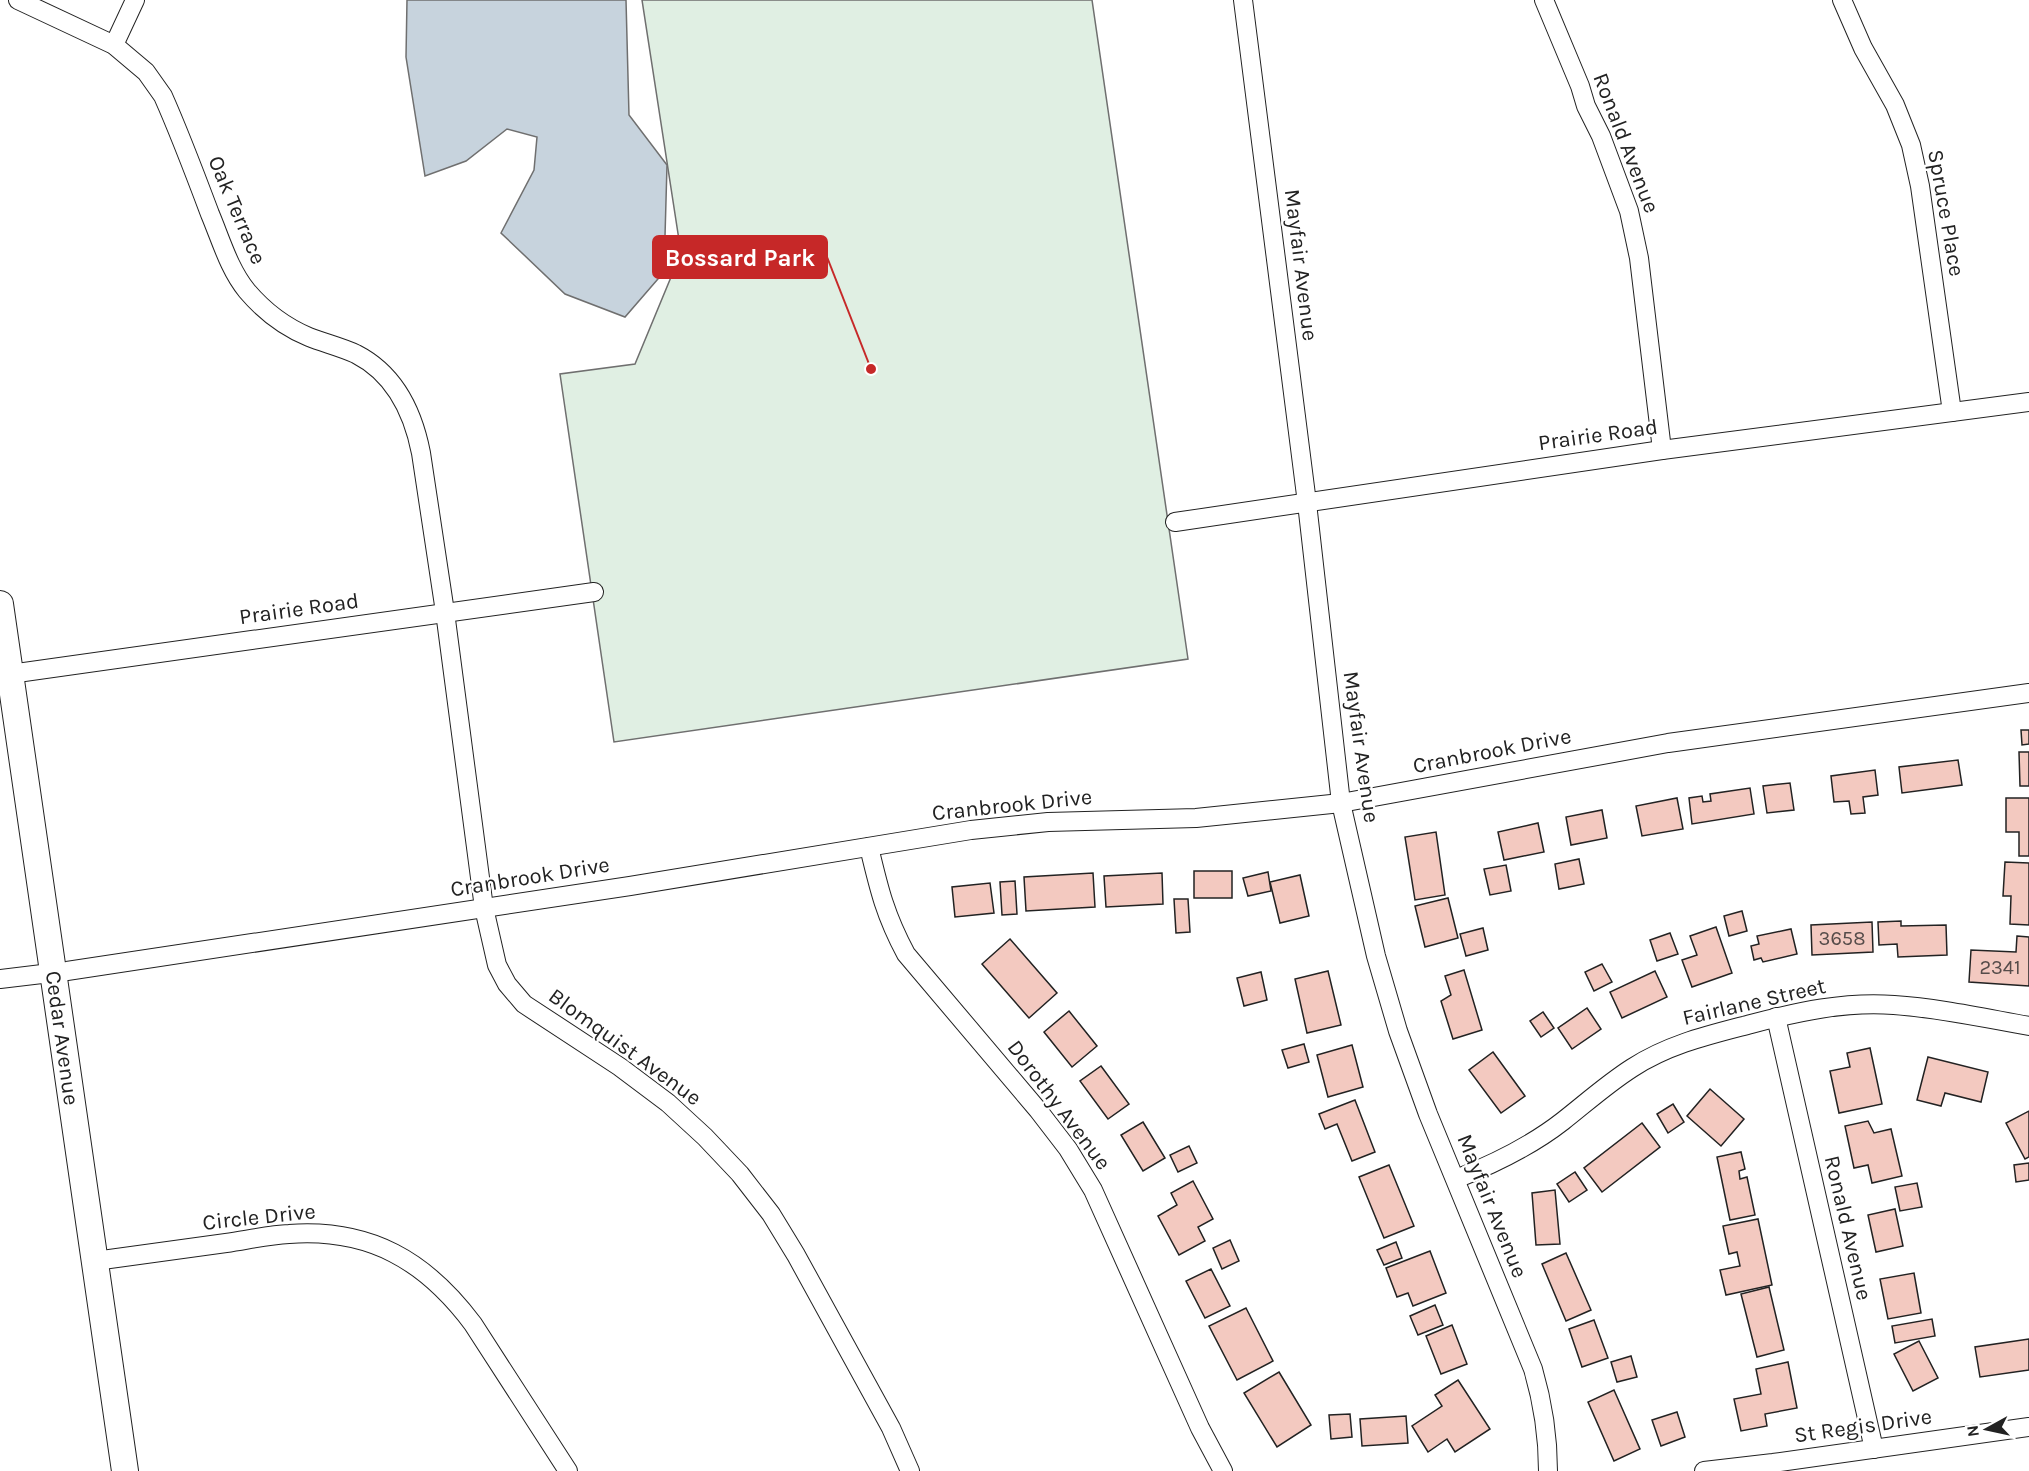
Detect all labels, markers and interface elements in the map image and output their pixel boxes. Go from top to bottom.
street label: Ronald Avenue [1587,69,1665,217]
street label: Spruce Place [1922,148,1970,278]
street label: Oak Terrace [203,152,271,268]
street label: Mayfair Avenue [1279,188,1323,342]
callout: Bossard Park [653,236,827,278]
text: Bossard Park [665,244,815,272]
street label: Prairie Road [1537,414,1659,456]
street label: Prairie Road [238,588,360,630]
street label: Mayfair Avenue [1337,670,1385,824]
street label: Cranbrook Drive [1411,723,1573,779]
street label: Cranbrook Drive [931,784,1093,826]
street label: Cranbrook Drive [449,852,611,902]
house number: 3658 [1819,927,1865,950]
house number: 2341 [1979,956,2021,979]
street label: Cedar Avenue [40,969,84,1107]
street label: Fairlane Street [1680,973,1828,1031]
street label: Blomquist Avenue [543,983,707,1111]
street label: Dorothy Avenue [1002,1035,1116,1175]
street label: Mayfair Avenue [1451,1130,1533,1282]
street label: Ronald Avenue [1819,1153,1877,1303]
street label: Circle Drive [201,1198,317,1236]
north arrow [1957,1399,2017,1459]
street label: St Regis Drive [1793,1403,1933,1449]
text: N [1962,1424,1983,1438]

